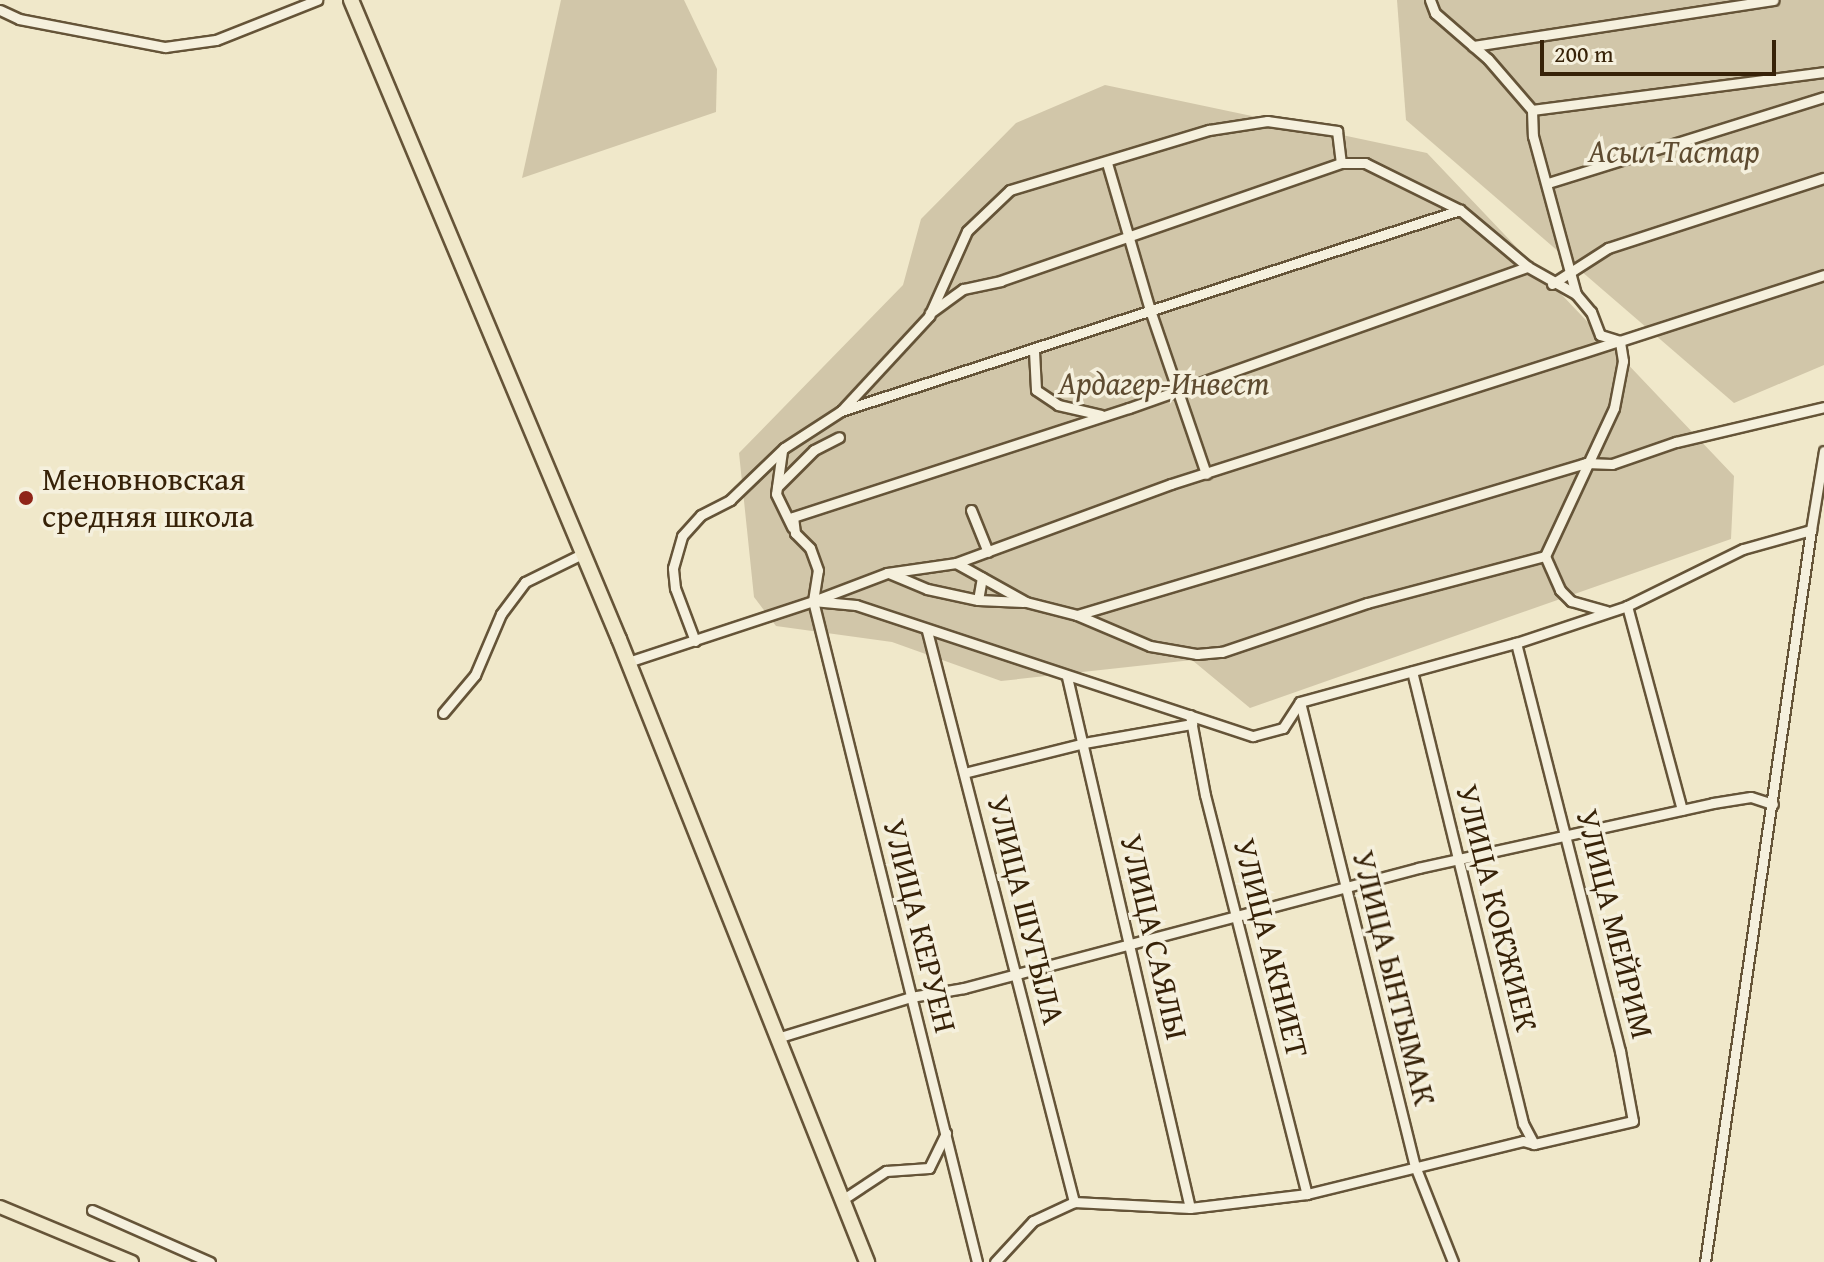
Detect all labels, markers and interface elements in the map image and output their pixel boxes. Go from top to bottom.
scale bar [1544,24,1780,74]
text: 200 m [1554,36,1614,71]
park label: Асыл Тастар [1588,132,1760,170]
park label: Ардагер-Инвест [1058,364,1270,402]
place label: Меновновская средняя школа [42,461,254,536]
marker: Меновновская средняя школа [17,489,35,507]
street label: УЛИЦА КОКЖИЕК [1448,781,1546,1035]
street label: УЛИЦА ШУГЫЛА [979,791,1073,1029]
street label: УЛИЦА МЕЙРИМ [1568,805,1662,1043]
street label: УЛИЦА КЕРУЕН [875,815,965,1037]
street label: УЛИЦА САЯЛЫ [1112,831,1196,1043]
street label: УЛИЦА АКНИЕТ [1225,834,1317,1062]
street label: УЛИЦА ЫНТЫМАК [1344,847,1444,1109]

